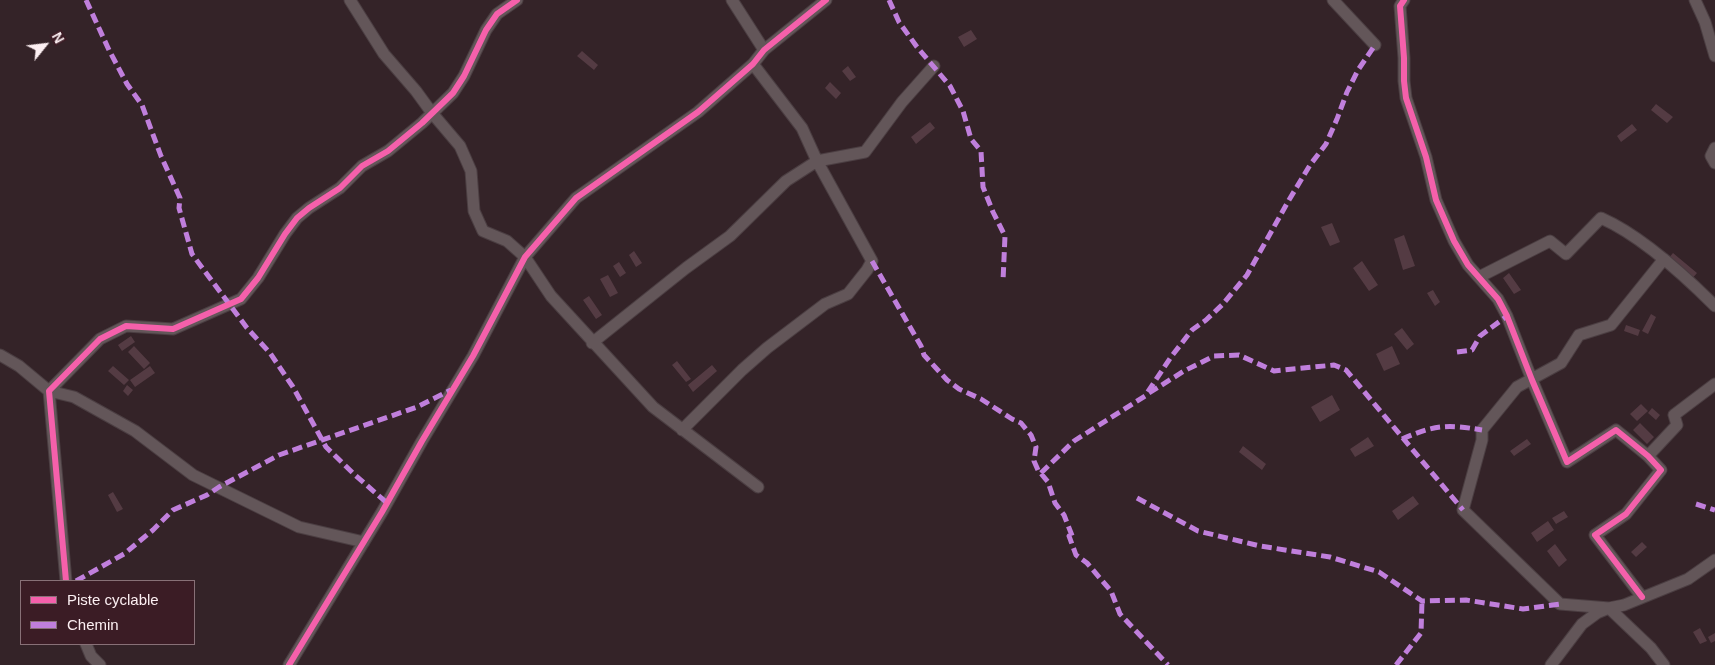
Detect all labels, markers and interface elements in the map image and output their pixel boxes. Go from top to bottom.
north arrow [20,20,70,70]
text: N [49,29,68,46]
legend [20,580,195,645]
text: Piste cyclable [67,591,159,608]
text: Chemin [67,616,119,633]

